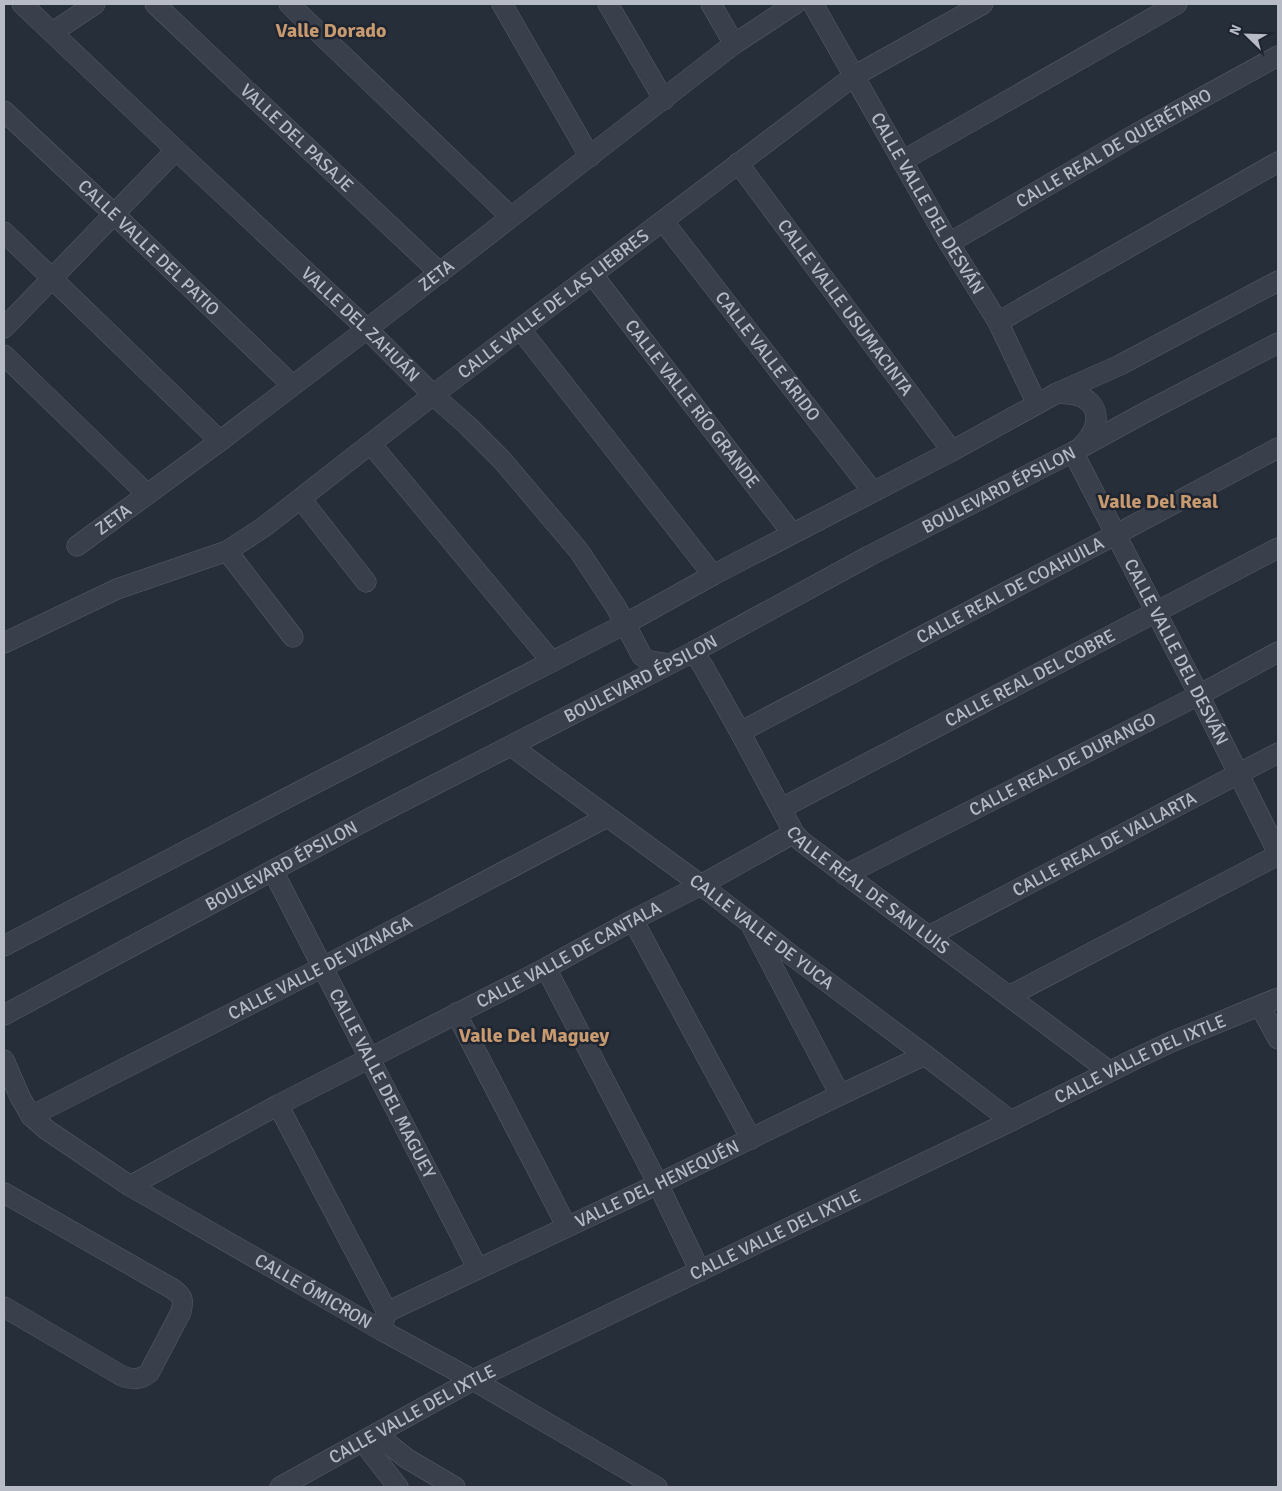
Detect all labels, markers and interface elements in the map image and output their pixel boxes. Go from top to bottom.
north arrow [1222,10,1272,60]
district label: Valle Dorado [275,18,387,43]
text: N [1226,22,1245,38]
street label: VALLE DEL PASAJE [235,79,358,197]
street label: CALLE REAL DE QUERÉTARO [1012,84,1215,213]
street label: CALLE VALLE DEL DESVÁN [866,109,989,298]
street label: CALLE VALLE DEL PATIO [73,175,224,320]
street label: CALLE VALLE USUMACINTA [773,215,918,400]
street label: CALLE VALLE DE LAS LIEBRES [453,224,653,383]
street label: ZETA [414,254,459,296]
street label: VALLE DEL ZAHUÁN [297,262,424,386]
street label: CALLE VALLE ÁRIDO [711,287,825,425]
street label: CALLE VALLE RÍO GRANDE [620,315,764,492]
street label: BOULEVARD ÉPSILON [918,441,1079,538]
district label: Valle Del Real [1098,489,1218,514]
street label: ZETA [91,499,136,540]
street label: CALLE REAL DE COAHUILA [913,532,1107,648]
street label: CALLE VALLE DEL DESVÁN [1119,555,1233,749]
street label: CALLE REAL DEL COBRE [941,624,1119,732]
street label: BOULEVARD ÉPSILON [560,630,721,727]
street label: CALLE REAL DE DURANGO [965,708,1160,821]
street label: CALLE REAL DE VALLARTA [1009,787,1200,901]
street label: BOULEVARD ÉPSILON [201,816,361,916]
street label: CALLE REAL DE SAN LUIS [782,823,954,959]
street label: CALLE VALLE DE YUCA [685,869,838,994]
street label: CALLE VALLE DE CANTALA [472,896,665,1013]
street label: CALLE VALLE DE VIZNAGA [224,911,416,1025]
street label: CALLE VALLE DEL MAGUEY [324,985,440,1182]
street label: CALLE VALLE DEL IXTLE [1051,1010,1229,1109]
district label: Valle Del Maguey [459,1023,609,1048]
street label: VALLE DEL HENEQUÉN [572,1135,743,1232]
street label: CALLE VALLE DEL IXTLE [686,1184,864,1285]
street label: CALLE ÓMICRON [251,1249,376,1333]
street label: CALLE VALLE DEL IXTLE [325,1360,499,1469]

